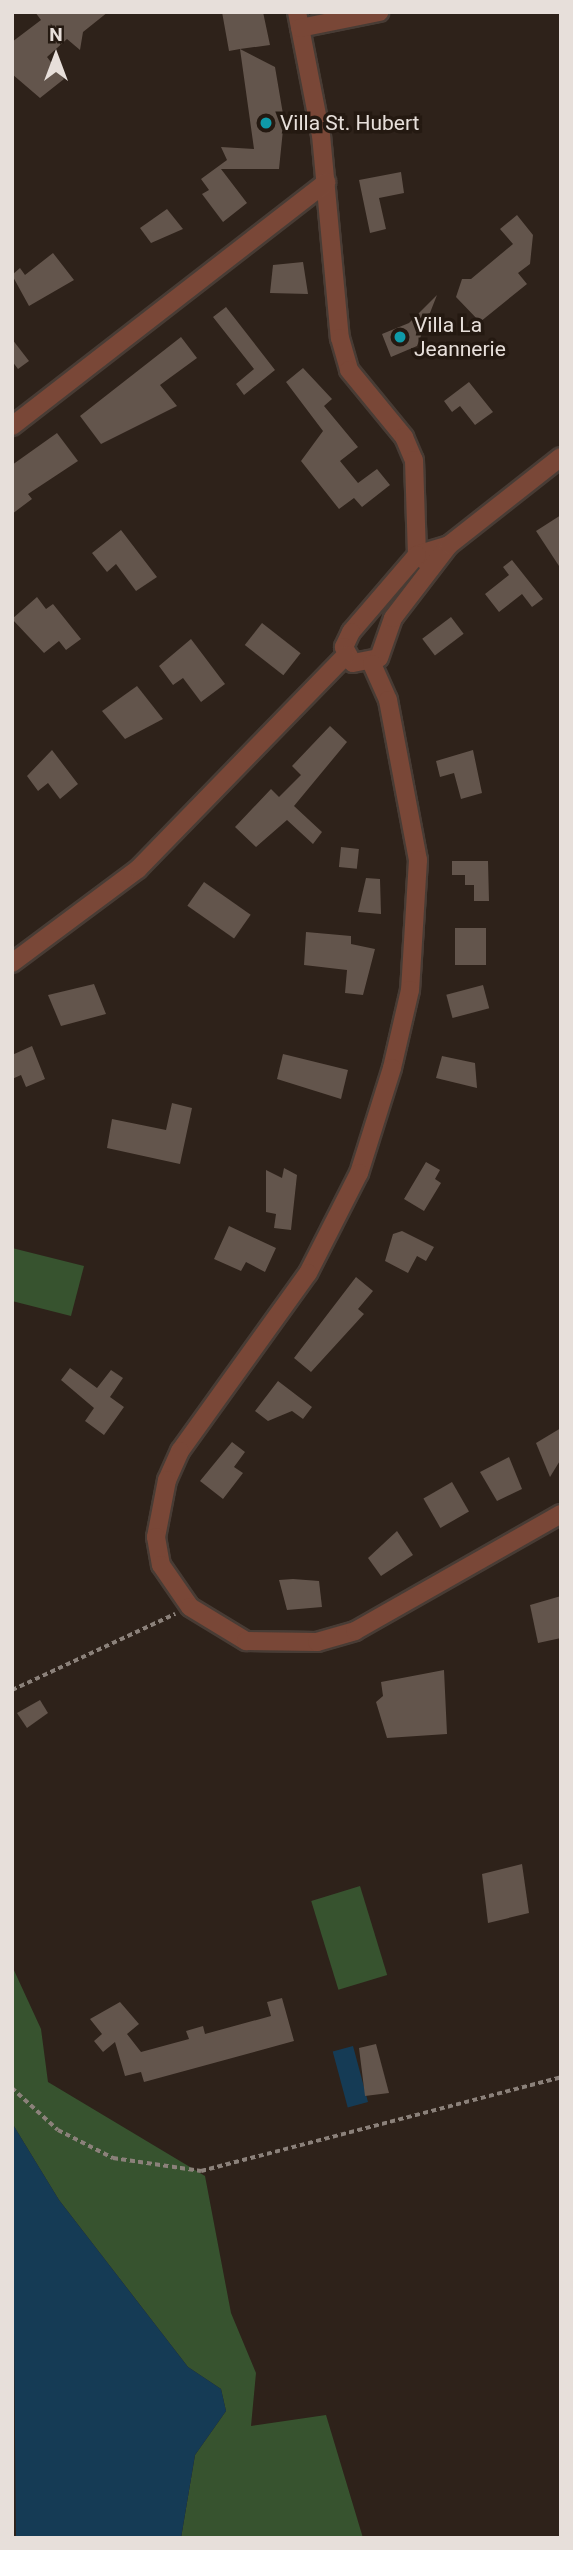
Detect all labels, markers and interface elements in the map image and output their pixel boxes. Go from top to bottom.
north arrow [21,21,91,91]
text: N [49,23,63,46]
place label: Villa St. Hubert [280,110,419,136]
marker: Villa St. Hubert [258,115,274,131]
place label: Villa La Jeannerie [414,312,506,362]
marker: Villa La Jeannerie [392,329,408,345]

